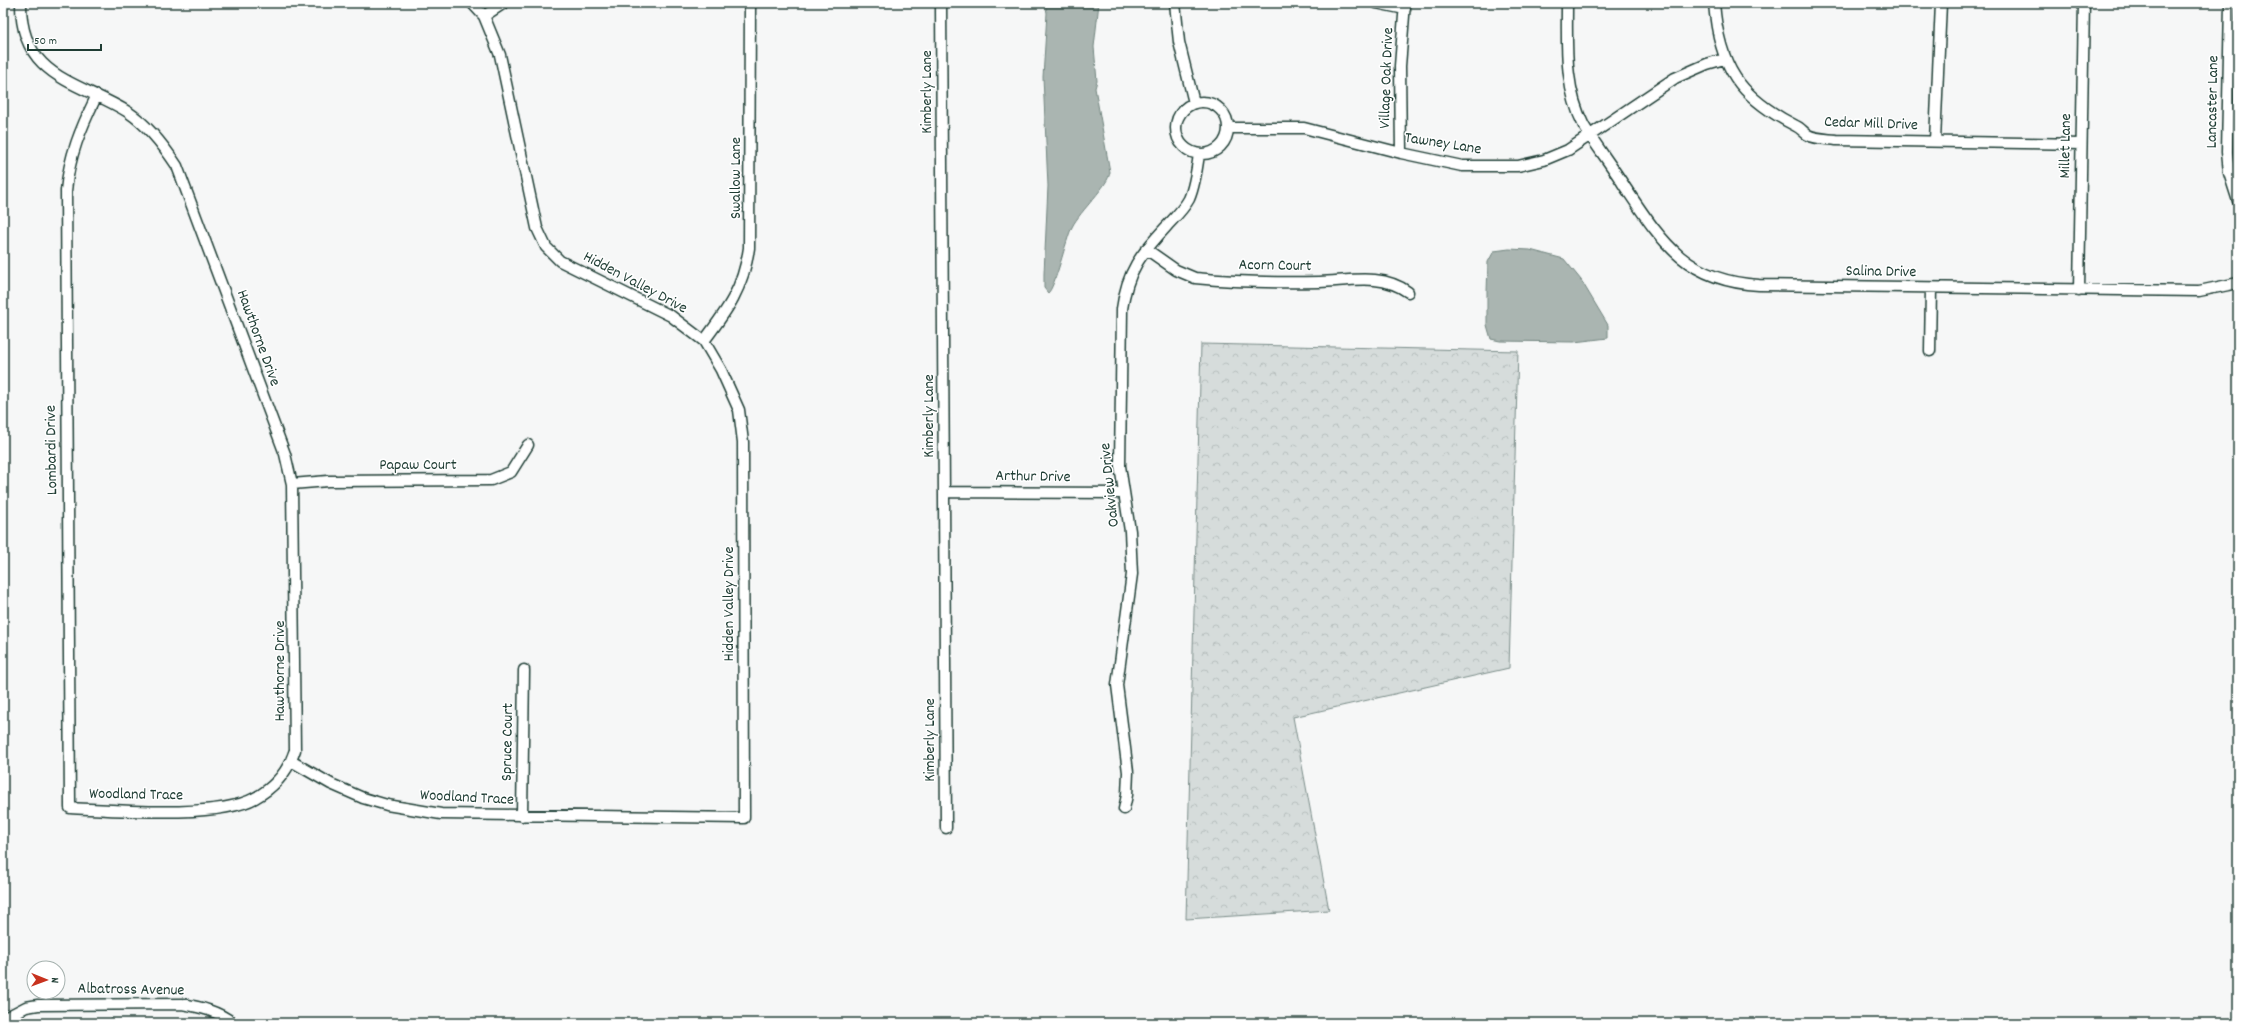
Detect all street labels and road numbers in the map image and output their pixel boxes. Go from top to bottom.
street label: Village Oak Drive [1374,27,1400,129]
street label: Kimberly Lane [916,50,939,134]
street label: Lancaster Lane [2201,55,2225,149]
street label: Cedar Mill Drive [1824,111,1918,137]
street label: Millet Lane [2054,113,2078,179]
street label: Tawney Lane [1403,127,1483,161]
street label: Swallow Lane [725,137,748,219]
street label: Hidden Valley Drive [579,246,691,320]
street label: Acorn Court [1238,254,1312,278]
street label: Salina Drive [1845,260,1917,284]
street label: Hawthorne Drive [230,287,286,389]
street label: Kimberly Lane [918,374,941,458]
street label: Lombardi Drive [40,405,64,495]
street label: Oakview Drive [1094,442,1126,528]
street label: Papaw Court [379,454,457,477]
street label: Arthur Drive [995,465,1071,489]
street label: Hidden Valley Drive [718,546,741,662]
street label: Hawthorne Drive [269,620,292,722]
street label: Kimberly Lane [919,698,942,782]
street label: Spruce Court [496,703,520,781]
street label: Woodland Trace [89,783,183,807]
street label: Woodland Trace [419,784,515,812]
street label: Albatross Avenue [77,978,185,1002]

